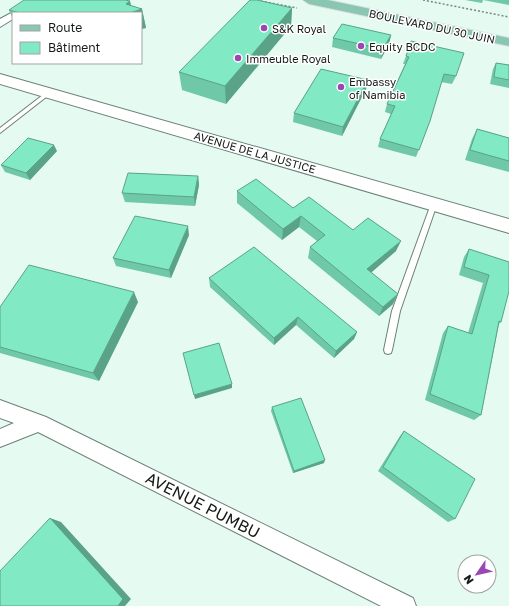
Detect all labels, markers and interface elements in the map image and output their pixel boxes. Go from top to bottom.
street label: BOULEVARD DU 30 JUIN [368,6,496,46]
legend [12,12,142,64]
text: Route [48,20,82,35]
place label: S&K Royal [272,22,327,35]
marker: S&K Royal [259,23,269,33]
text: Bâtiment [48,40,101,55]
place label: Equity BCDC [369,40,435,53]
marker: Equity BCDC [356,41,366,51]
place label: Immeuble Royal [246,52,331,65]
marker: Immeuble Royal [233,53,243,63]
place label: Embassy of Namibia [349,75,405,101]
marker: Embassy of Namibia [336,82,346,92]
street label: AVENUE DE LA JUSTICE [193,128,317,176]
street label: AVENUE PUMBU [142,468,264,542]
north arrow [457,554,497,594]
text: N [461,573,476,587]

